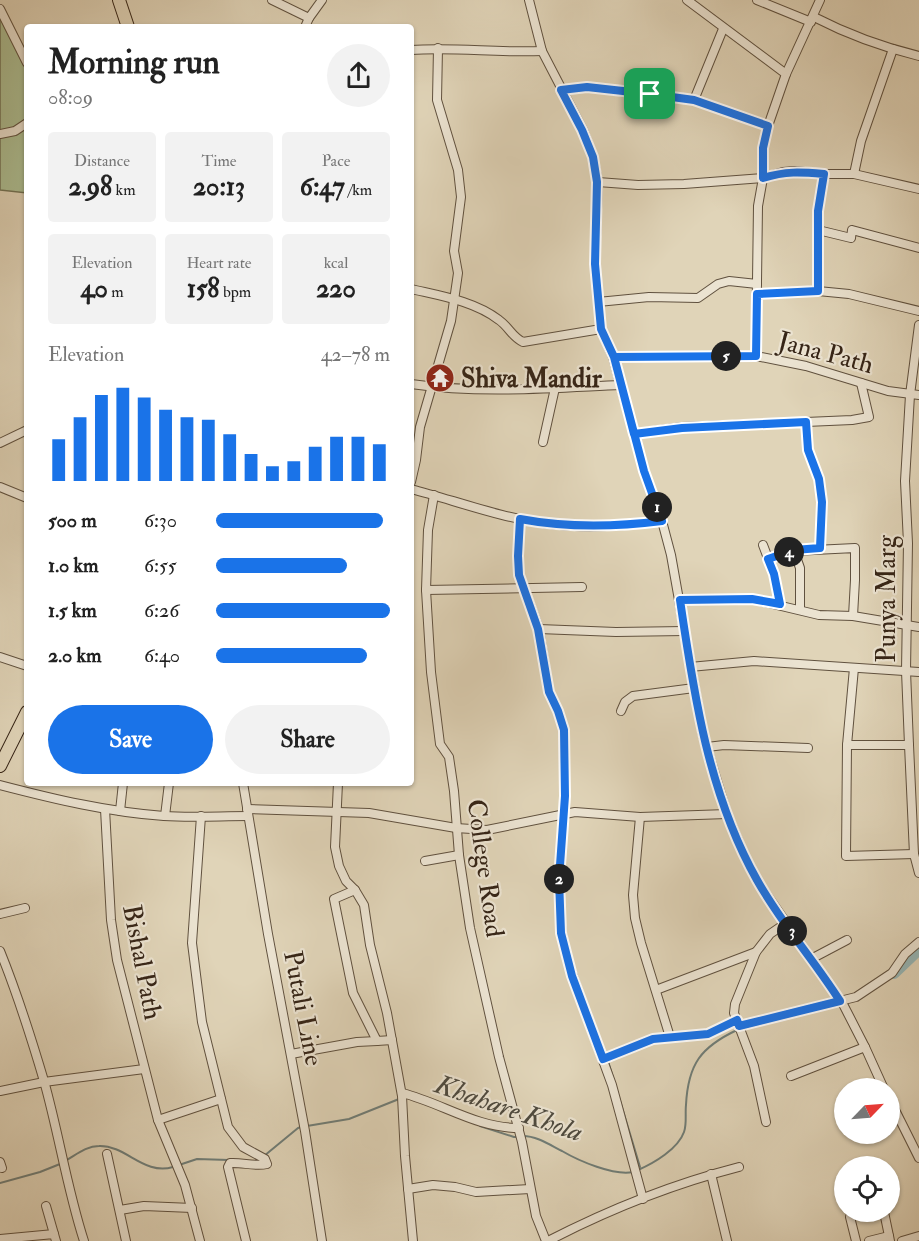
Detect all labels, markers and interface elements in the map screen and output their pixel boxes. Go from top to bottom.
text: Morning run [48,42,220,83]
button: share [327,44,390,107]
pin [624,68,675,119]
icon: arrive [633,77,666,110]
text: 08:09 [48,85,93,110]
text: Distance [74,151,130,171]
text: Time [202,151,236,171]
text: Pace [322,151,350,171]
text: 2.98 [68,171,112,203]
text: 20:13 [193,171,245,203]
text: 6:47 [300,171,345,203]
text: km [112,180,136,200]
text: /km [345,180,372,200]
text: Elevation [72,253,132,273]
text: Heart rate [186,253,252,273]
text: kcal [324,253,348,273]
text: 40 [80,273,108,305]
text: 158 [187,273,220,305]
text: 220 [316,273,356,305]
text: m [108,282,124,302]
text: bpm [220,282,251,302]
street label: Jana Path [774,325,877,381]
pin: 5 [711,341,741,371]
text: Elevation [48,342,124,367]
text: 42–78 m [321,342,390,367]
text: 5 [722,346,730,366]
temple icon: Shiva Mandir [424,362,456,394]
place label: Shiva Mandir [461,363,602,395]
pin: 1 [642,492,672,522]
text: 1 [654,497,660,517]
text: 500 m [48,508,97,533]
text: 6:30 [144,508,177,533]
street label: Punya Marg [871,534,903,663]
pin: 4 [774,537,804,567]
text: 4 [785,542,793,562]
text: 1.0 km [48,553,99,578]
text: 6:55 [144,553,177,578]
text: 1.5 km [48,598,97,623]
text: 6:26 [144,598,179,623]
text: 2.0 km [48,643,102,668]
text: 6:40 [144,643,180,668]
button: Save [48,705,213,774]
button: Share [225,705,390,774]
street label: College Road [459,797,511,939]
pin: 2 [544,864,574,894]
text: 2 [555,869,563,889]
street label: Bishal Path [115,902,169,1023]
pin: 3 [777,916,807,946]
text: 3 [789,921,795,941]
street label: Putali Line [276,948,330,1069]
water label: Khahare Khola [429,1067,587,1149]
north arrow [834,1078,900,1144]
map controls [834,1078,900,1222]
button: locate [834,1156,900,1222]

